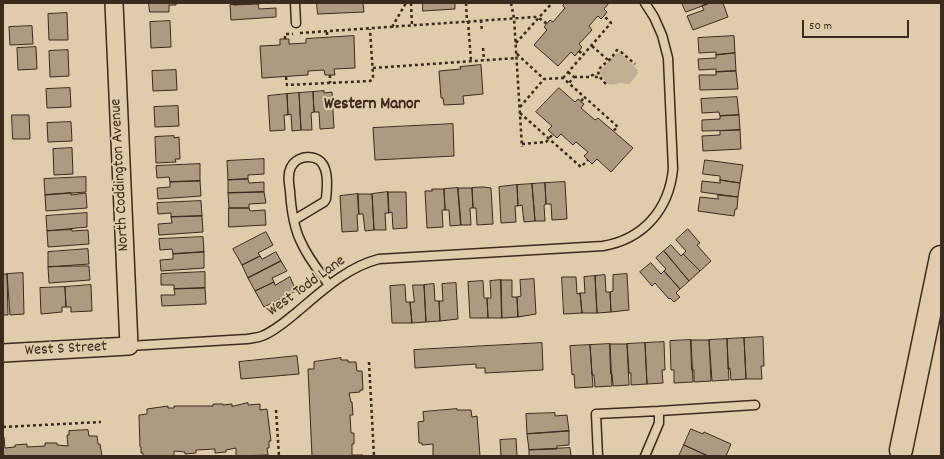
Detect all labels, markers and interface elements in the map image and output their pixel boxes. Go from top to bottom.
scale bar [804,12,911,38]
text: 50 m [809,18,832,35]
district label: Western Manor [324,96,420,116]
street label: North Coddington Avenue [107,98,135,252]
street label: West Todd Lane [264,252,350,322]
street label: West S Street [24,338,108,362]

